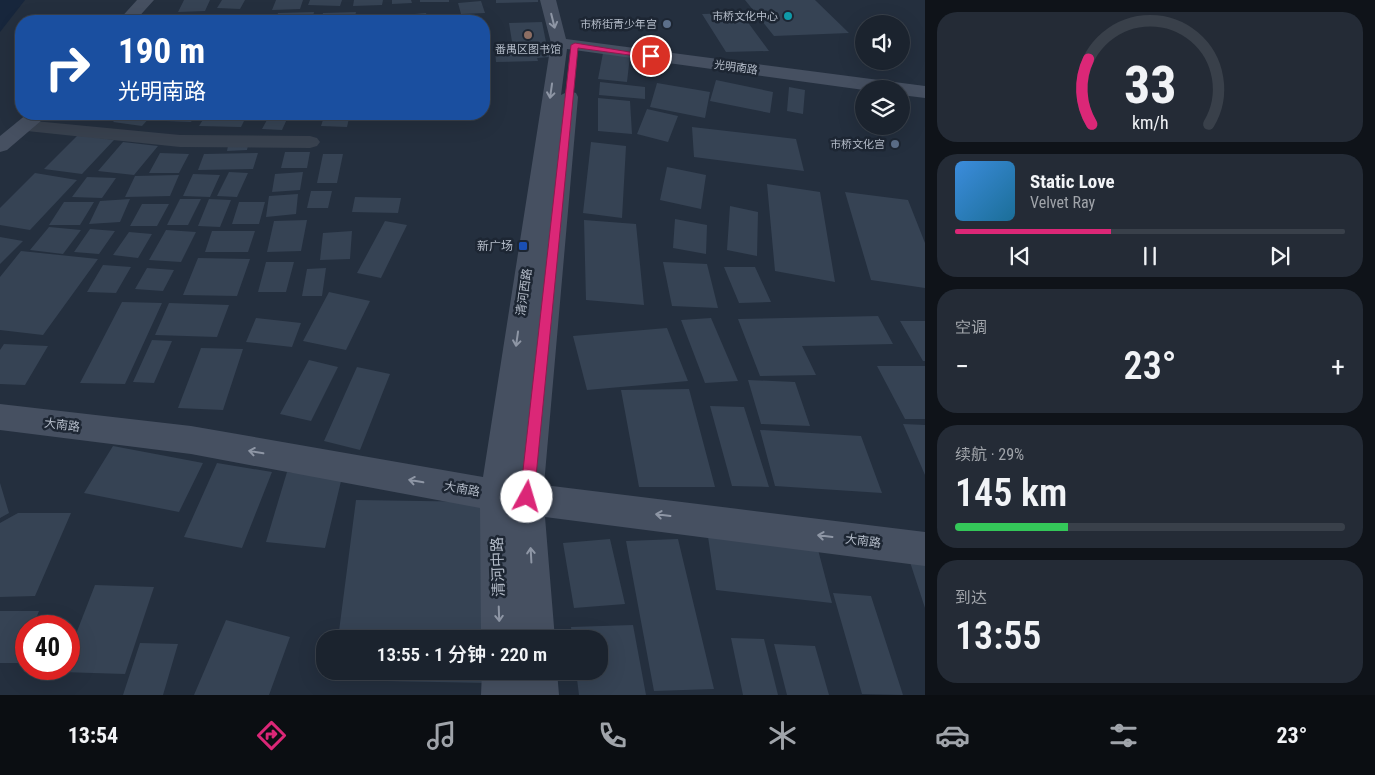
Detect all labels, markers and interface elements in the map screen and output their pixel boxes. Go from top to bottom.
place label: 市桥文化中心 [712,10,778,23]
marker: 市桥文化中心 [782,10,794,22]
one-way arrow [549,13,558,29]
map controls [855,15,910,135]
button: sound [855,15,910,70]
place label: 市桥街青少年宫 [580,18,657,31]
marker: 市桥街青少年宫 [661,18,673,30]
marker: 番禺区图书馆 [522,29,534,41]
text: 190 m [118,31,205,72]
icon: right [35,35,100,100]
pin [630,35,672,77]
icon: arrive [637,42,665,70]
place label: 番禺区图书馆 [495,43,561,56]
text: 33 [1124,55,1176,116]
street label: 光明南路 [713,58,759,77]
text: 光明南路 [118,79,206,104]
button: layers [855,80,910,135]
one-way arrow [546,83,556,99]
text: km/h [1132,112,1168,133]
place label: 市桥文化宫 [830,138,885,151]
marker: 市桥文化宫 [889,138,901,150]
text: Static Love [1030,170,1115,193]
text: Velvet Ray [1030,193,1095,212]
place label: 新广场 [477,239,513,253]
marker: 新广场 [517,240,529,252]
icon: previous [1006,242,1034,270]
icon: pause [1136,242,1164,270]
icon: next [1266,242,1294,270]
street label: 清河西路 [514,267,534,317]
text: 空调 [955,318,987,337]
one-way arrow [512,330,522,346]
text: 23° [1124,344,1176,388]
text: − [955,350,969,383]
text: + [1331,350,1345,383]
street label: 大南路 [43,416,81,434]
text: 续航 · 29% [955,445,1024,464]
one-way arrow [248,446,264,456]
position arrow [500,470,552,522]
text: 145 km [955,471,1067,515]
one-way arrow [408,475,424,485]
street label: 大南路 [443,479,481,499]
one-way arrow [656,510,672,520]
one-way arrow [817,531,833,541]
street label: 大南路 [844,532,882,550]
street label: 清河中路 [488,537,508,597]
one-way arrow [526,547,535,563]
text: 到达 [955,588,987,607]
one-way arrow [494,605,504,621]
text: 13:55 [955,614,1041,658]
speed limit sign: 40 [15,615,80,680]
text: 13:55 · 1 分钟 · 220 m [377,643,547,666]
icon: directions [254,718,289,753]
icon: music [424,718,459,753]
icon: phone [595,718,630,753]
icon: climate [765,718,800,753]
icon: car [935,718,970,753]
icon: filters [1106,718,1141,753]
text: 13:54 [68,723,118,748]
text: 23° [1276,723,1307,748]

